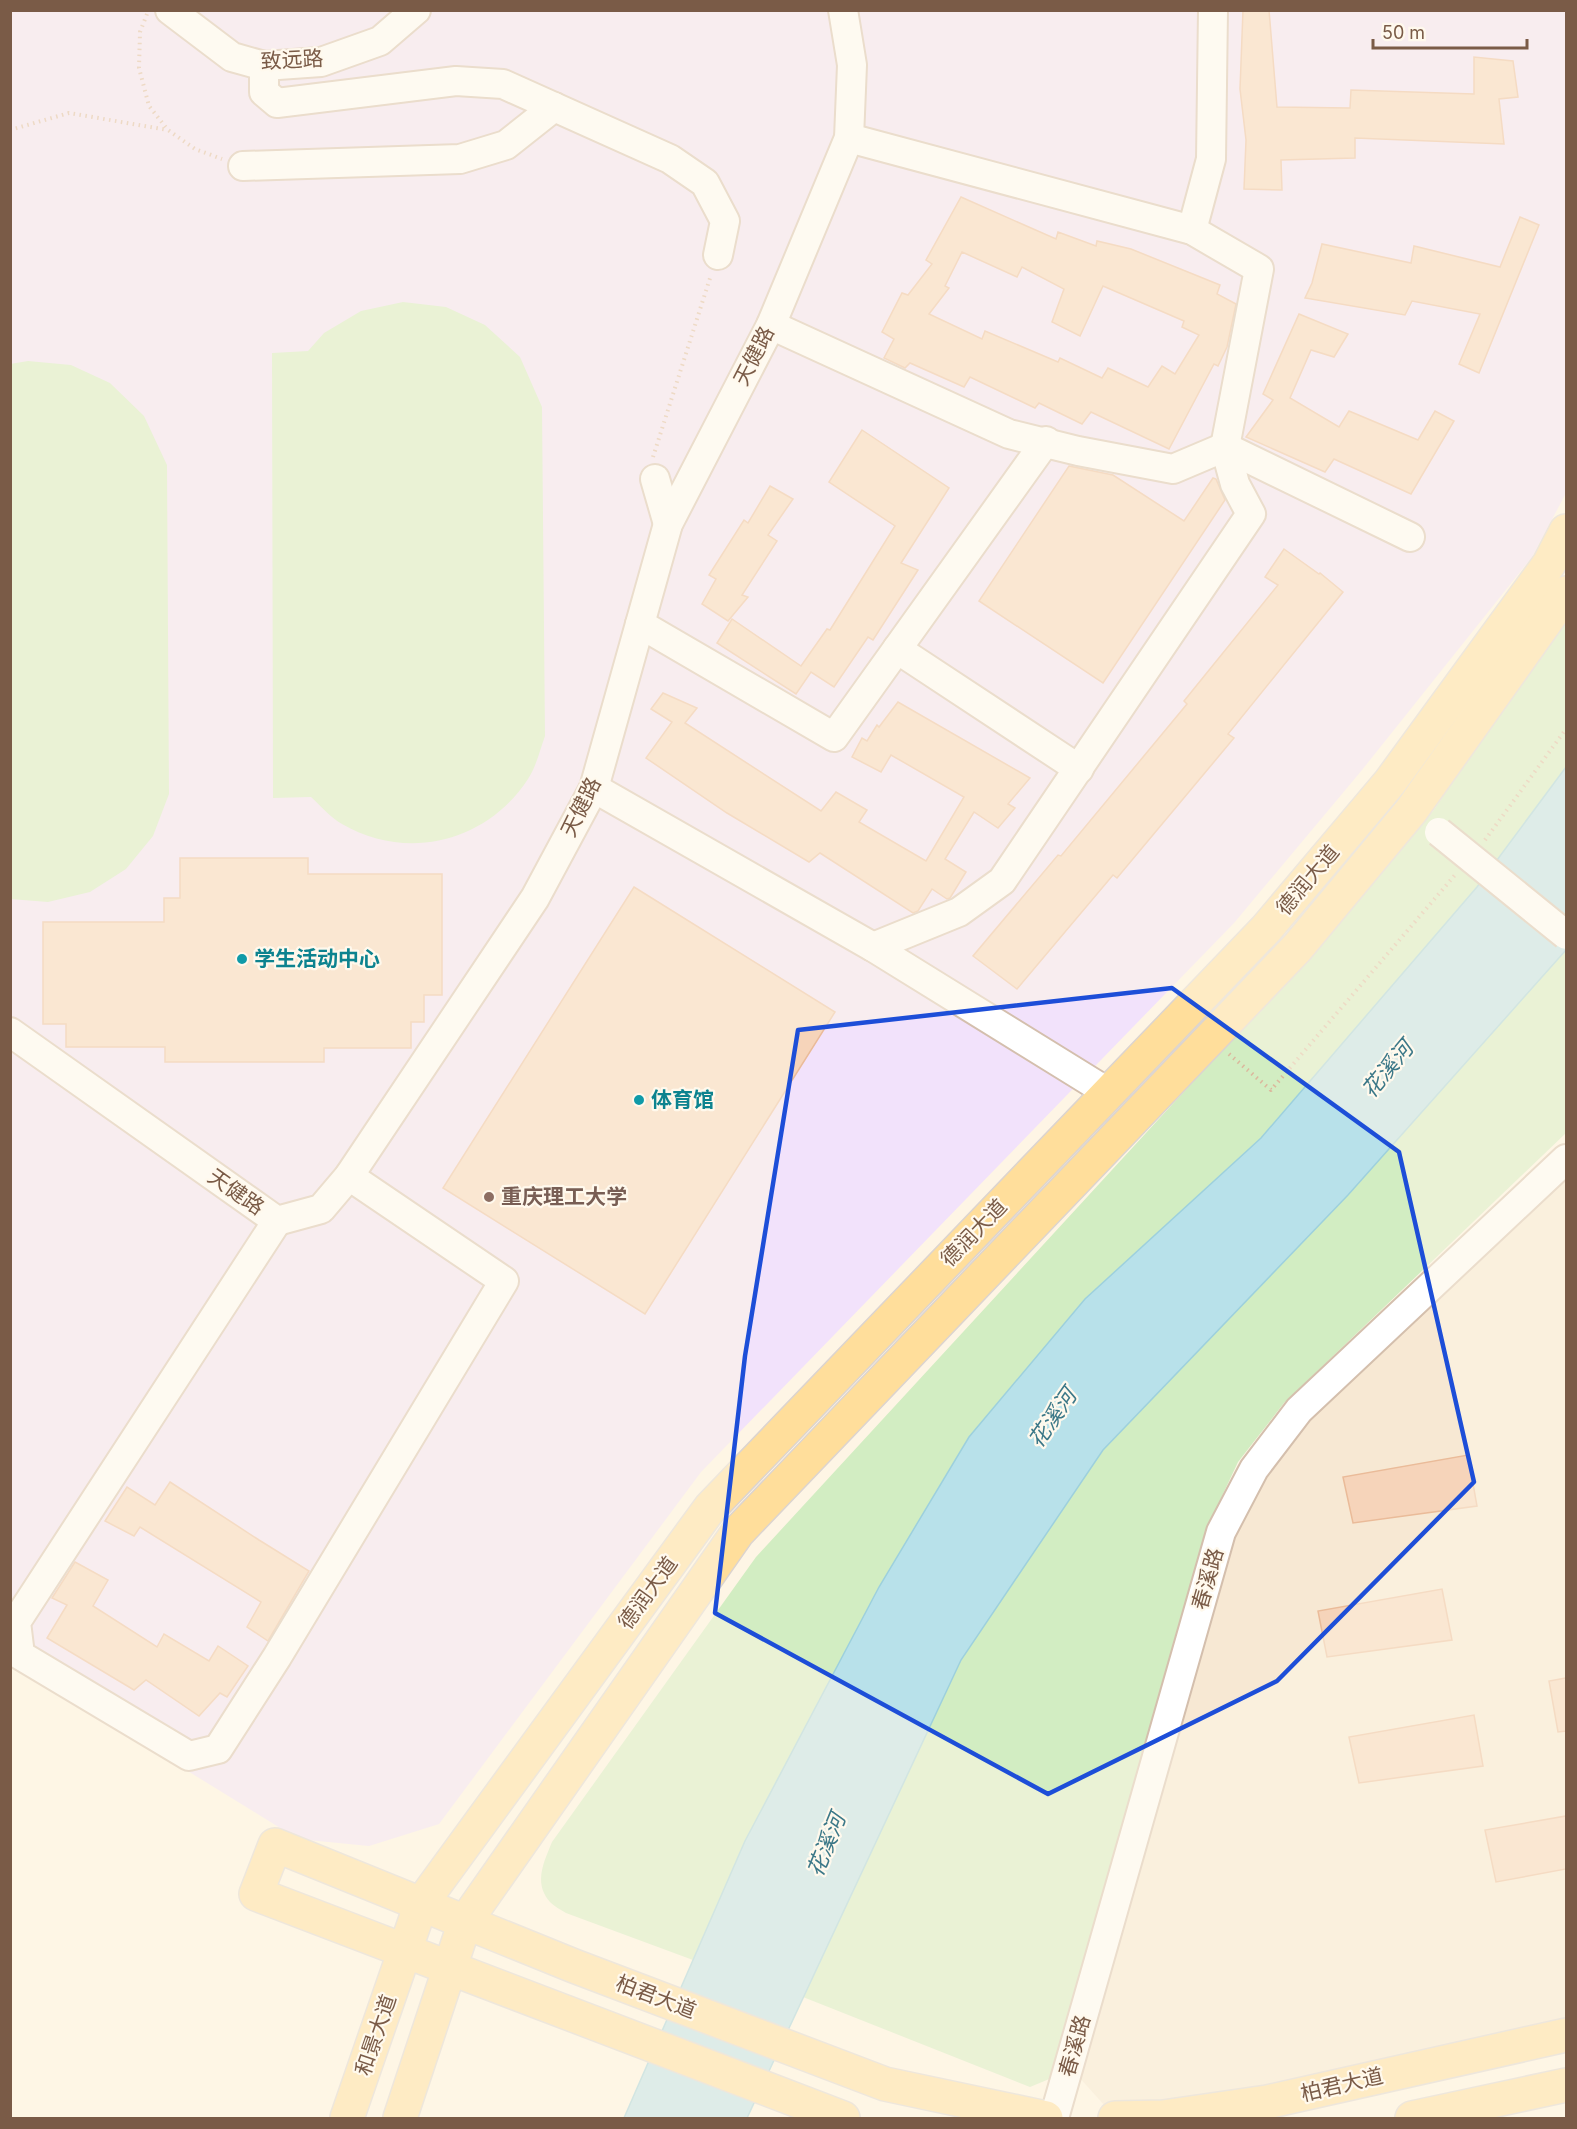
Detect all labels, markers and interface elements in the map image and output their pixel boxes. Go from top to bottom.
scale bar [1373,12,1528,50]
text: 50 m [1382,22,1425,43]
street label: 致远路 [260,45,324,74]
street label: 天健路 [728,322,779,390]
street label: 天健路 [556,773,606,841]
street label: 德润大道 [1271,839,1344,920]
place label: 学生活动中心 [254,946,380,971]
marker: 学生活动中心 [235,952,249,966]
water label: 花溪河 [1356,1032,1421,1103]
place label: 体育馆 [651,1087,714,1112]
marker: 体育馆 [632,1093,646,1107]
street label: 天健路 [203,1163,269,1220]
place label: 重庆理工大学 [501,1184,627,1209]
marker: 重庆理工大学 [482,1190,496,1204]
street label: 德润大道 [935,1194,1012,1272]
water label: 花溪河 [1022,1380,1084,1452]
street label: 春溪路 [1187,1545,1228,1613]
street label: 德润大道 [613,1551,682,1634]
water label: 花溪河 [802,1806,852,1880]
street label: 柏君大道 [612,1970,700,2023]
street label: 和景大道 [350,1991,401,2079]
street label: 春溪路 [1054,2012,1095,2080]
street label: 柏君大道 [1298,2063,1386,2106]

